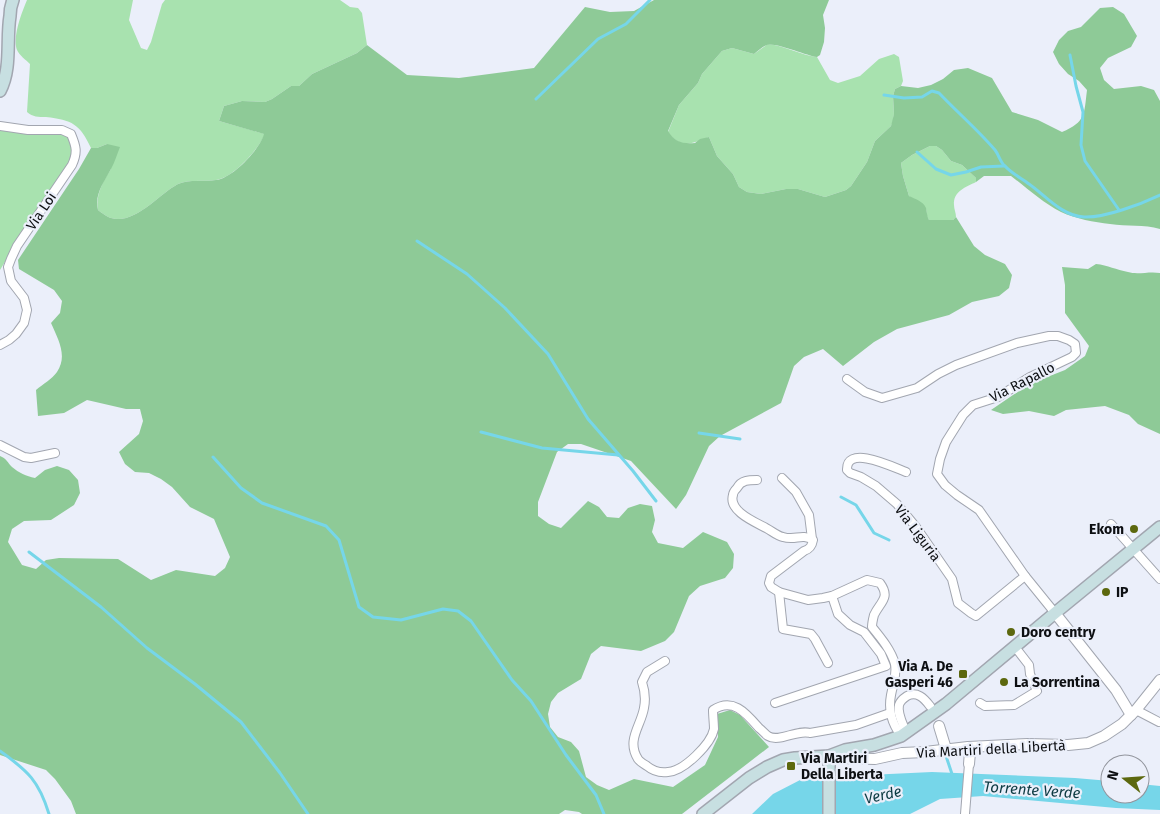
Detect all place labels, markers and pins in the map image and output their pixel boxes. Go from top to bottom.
place label: Ekom [1089,521,1124,538]
marker: Ekom [1128,523,1140,535]
place label: IP [1116,584,1129,601]
marker: IP [1100,586,1112,598]
place label: Doro centry [1021,624,1096,641]
marker: Doro centry [1005,626,1017,638]
place label: Via A. De Gasperi 46 [885,658,953,691]
marker: Via A. De Gasperi 46 [957,668,969,680]
place label: La Sorrentina [1014,674,1100,691]
marker: La Sorrentina [998,676,1010,688]
place label: Via Martiri Della Liberta [800,750,883,783]
marker: Via Martiri Della Liberta [785,760,797,772]

